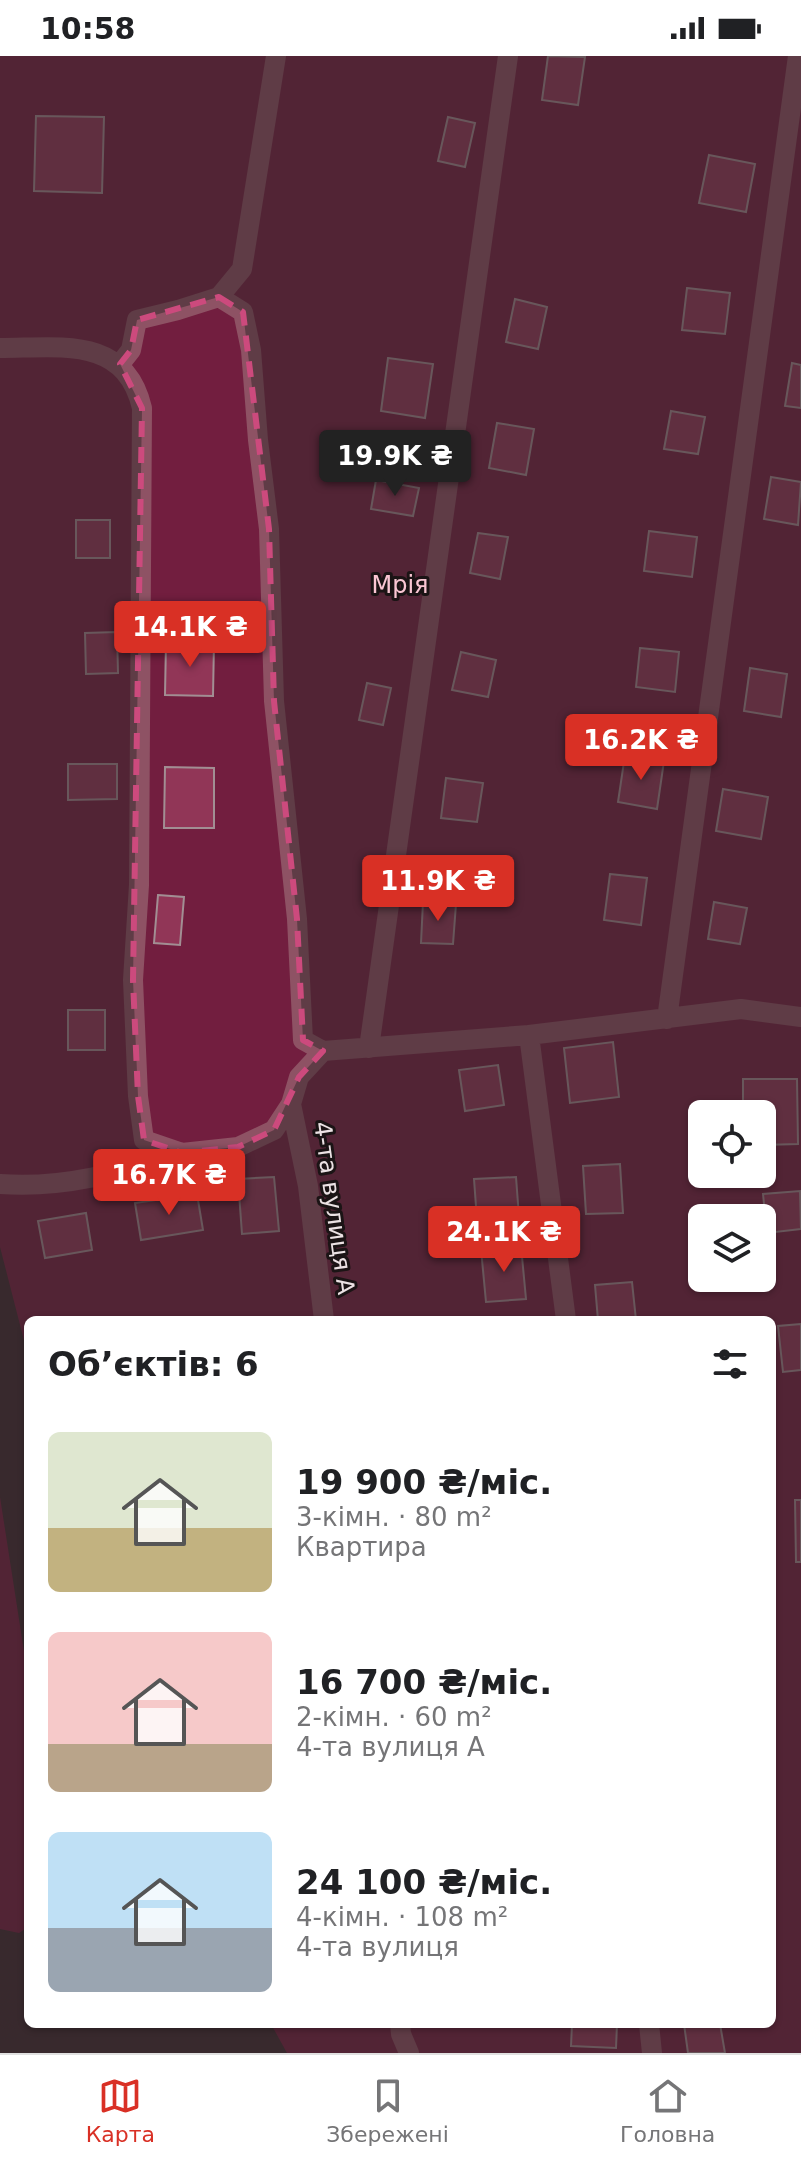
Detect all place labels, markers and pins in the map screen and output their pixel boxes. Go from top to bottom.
pin: 19.9K ₴ [321,430,469,498]
pin: 14.1K ₴ [116,601,264,669]
pin: 16.2K ₴ [567,714,715,782]
pin: 11.9K ₴ [364,855,512,923]
pin: 16.7K ₴ [95,1149,243,1217]
pin: 24.1K ₴ [430,1206,578,1274]

